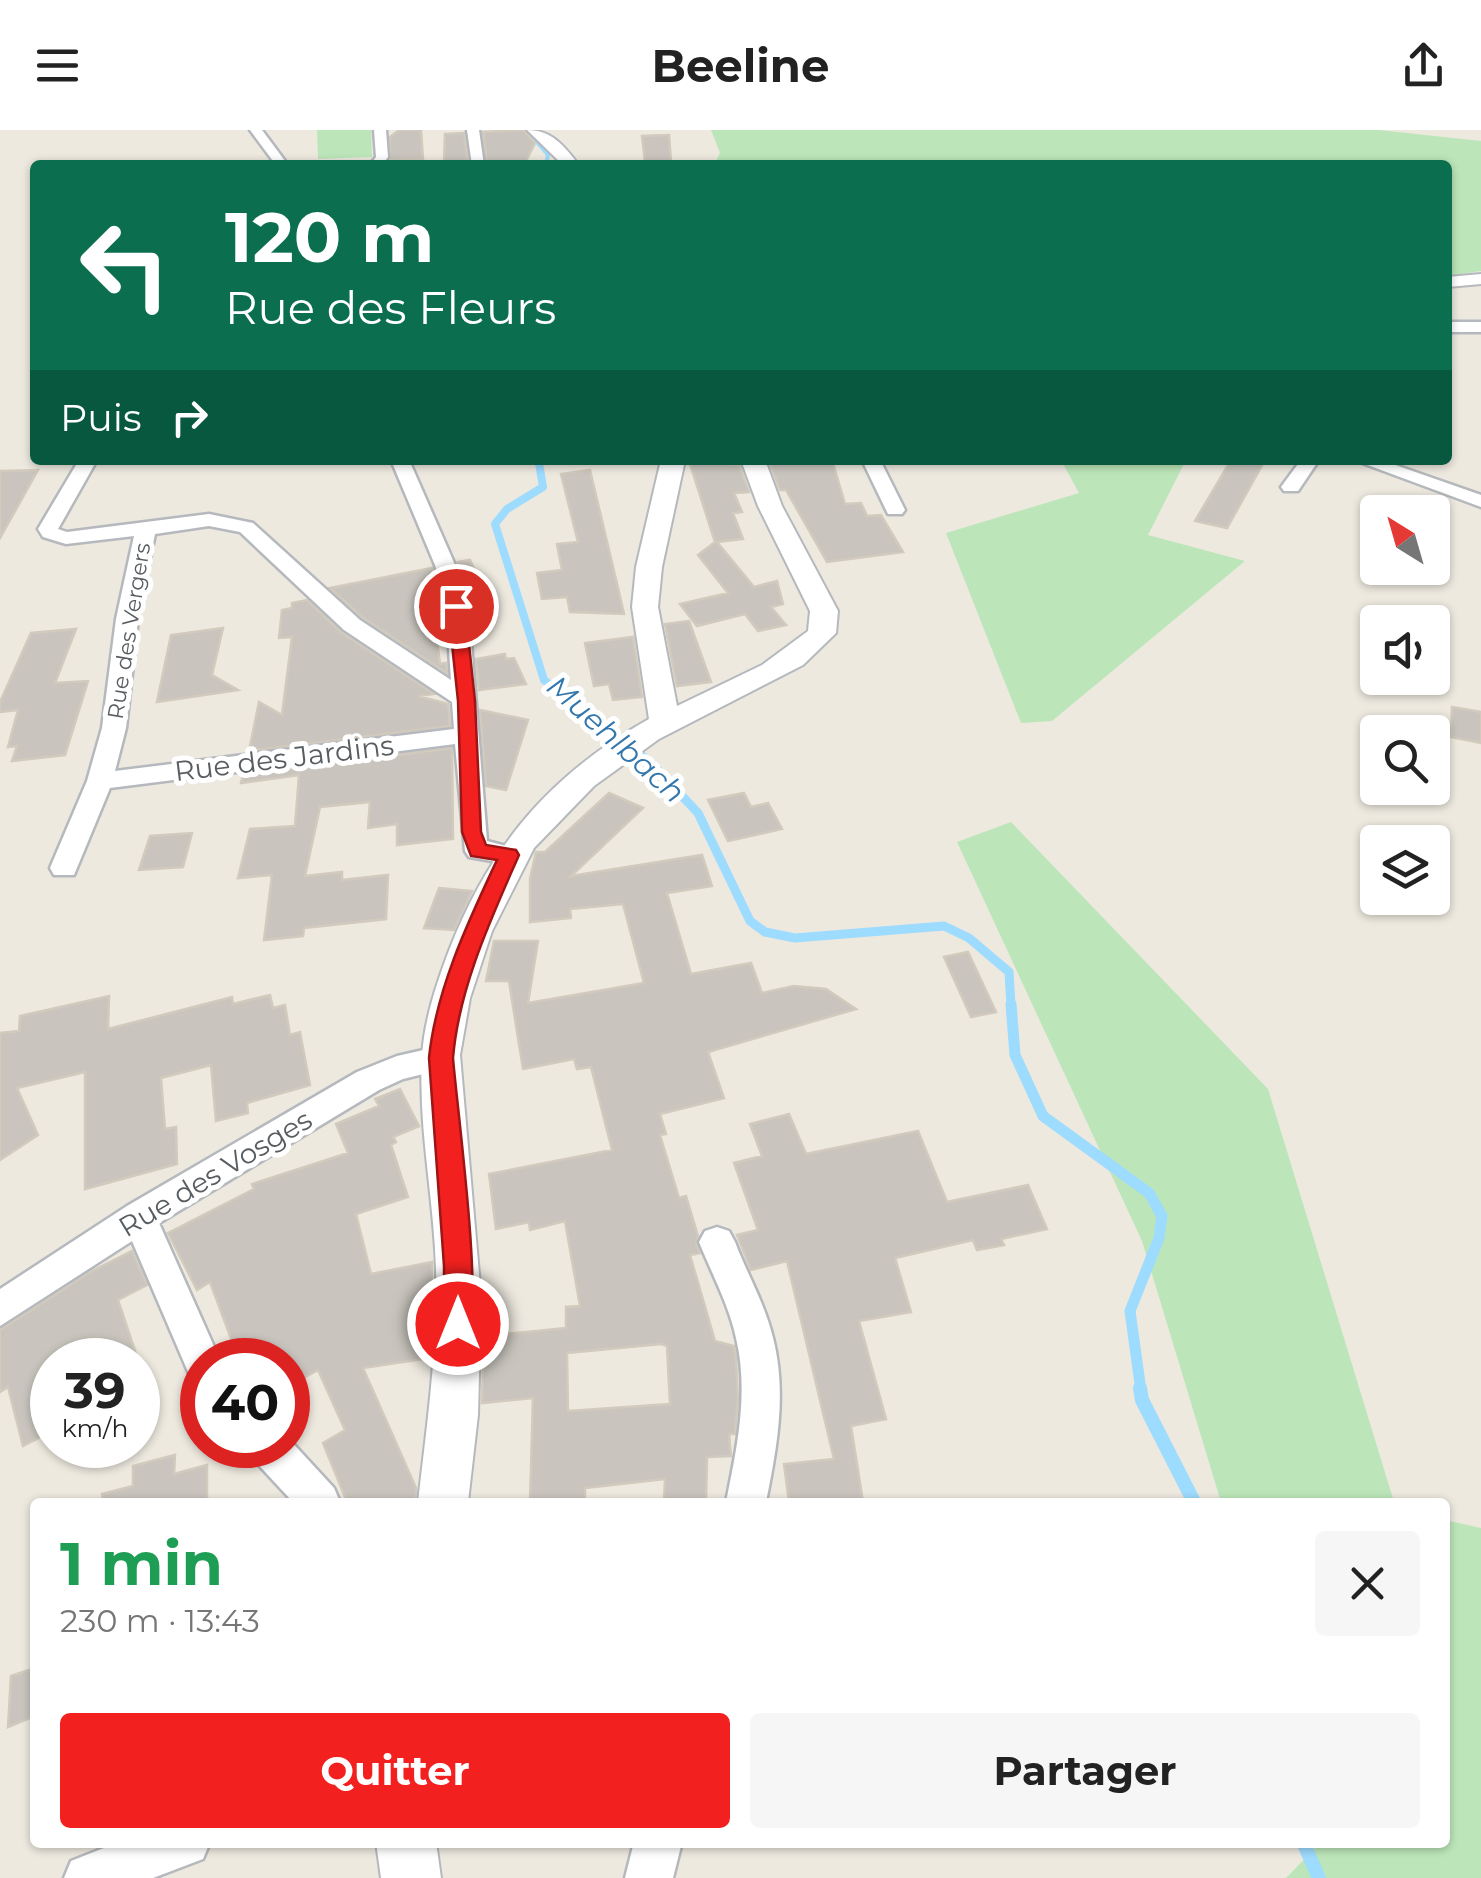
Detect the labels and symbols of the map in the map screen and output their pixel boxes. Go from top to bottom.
north arrow [1360,495,1450,585]
street label: Rue des Vergers [102,541,156,721]
pin [414,564,499,649]
water label: Muehlbach [539,667,693,811]
street label: Rue des Jardins [172,728,396,788]
street label: Rue des Vosges [112,1102,318,1244]
position arrow [406,1272,510,1376]
speed limit sign: 40 [180,1338,310,1468]

